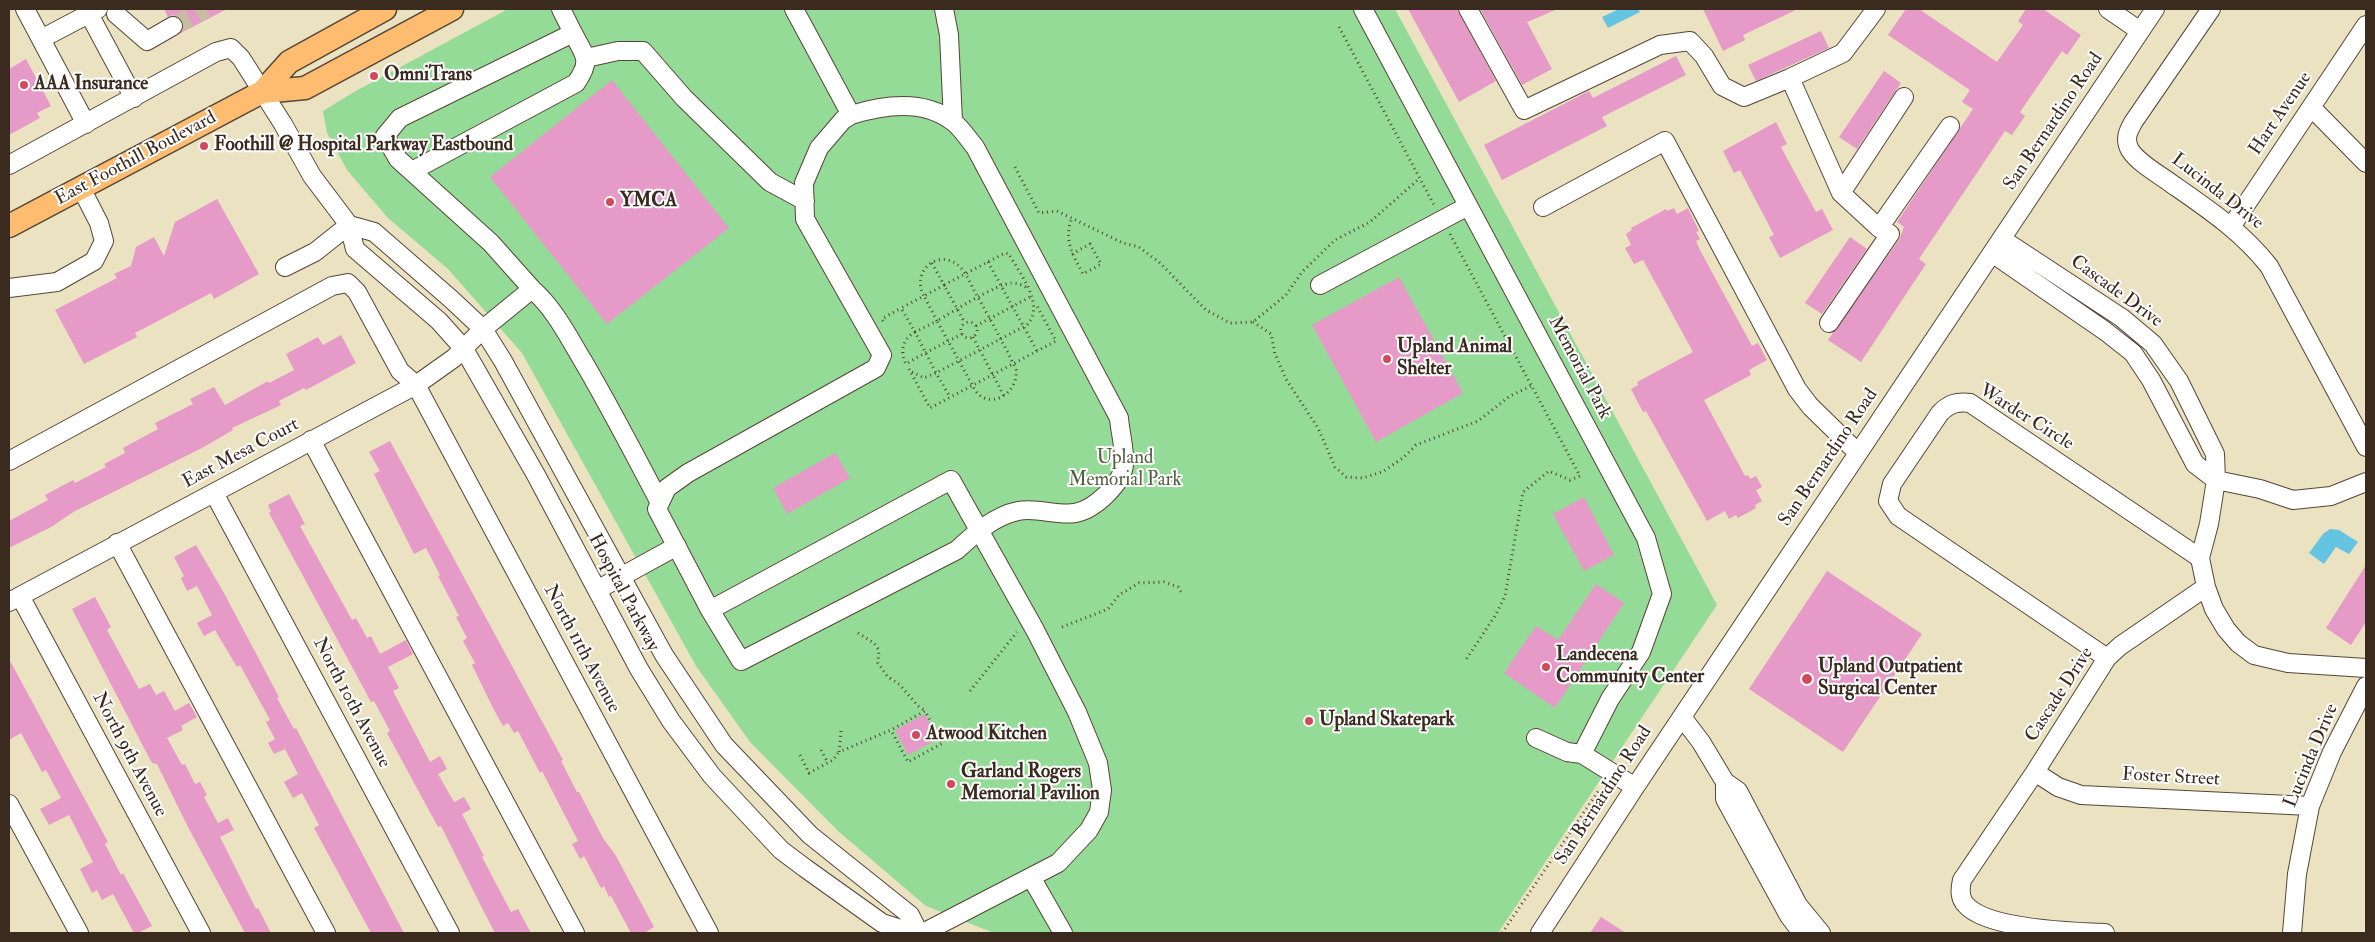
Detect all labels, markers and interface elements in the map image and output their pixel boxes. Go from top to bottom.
street label: San Bernardino Road [1999,49,2109,195]
place label: OmniTrans [384,65,472,87]
street label: Hart Avenue [2245,68,2317,160]
marker: OmniTrans [368,70,380,82]
place label: AAA Insurance [34,74,148,96]
marker: AAA Insurance [18,79,30,91]
street label: East Foothill Boulevard [52,107,220,211]
place label: Foothill @ Hospital Parkway Eastbound [214,135,513,157]
marker: Foothill @ Hospital Parkway Eastbound [198,140,210,152]
street label: Lucinda Drive [2166,149,2268,235]
place label: YMCA [620,191,677,213]
marker: YMCA [604,196,616,208]
street label: Cascade Drive [2065,251,2167,333]
street label: Memorial Park [1542,313,1616,423]
place label: Upland Animal Shelter [1397,337,1512,381]
marker: Upland Animal Shelter [1381,353,1393,365]
street label: Warder Circle [1975,380,2077,456]
street label: San Bernardino Road [1774,385,1884,531]
street label: East Mesa Court [179,414,303,494]
park label: Upland Memorial Park [1068,448,1182,492]
street label: Hospital Parkway [582,530,664,656]
street label: North 11th Avenue [538,581,624,717]
street label: North 10th Avenue [307,634,395,772]
street label: Cascade Drive [2021,643,2099,747]
place label: Landecena Community Center [1556,645,1704,689]
place label: Upland Outpatient Surgical Center [1818,657,1962,701]
marker: Landecena Community Center [1540,661,1552,673]
marker: Upland Outpatient Surgical Center [1800,672,1814,686]
street label: North 9th Avenue [87,689,171,821]
street label: Lucinda Drive [2280,701,2344,811]
place label: Upland Skatepark [1319,710,1455,732]
marker: Upland Skatepark [1303,715,1315,727]
street label: San Bernardino Road [1551,722,1657,870]
place label: Atwood Kitchen [926,724,1047,746]
marker: Atwood Kitchen [910,729,922,741]
place label: Garland Rogers Memorial Pavilion [961,762,1100,806]
street label: Foster Street [2121,764,2221,792]
marker: Garland Rogers Memorial Pavilion [945,778,957,790]

